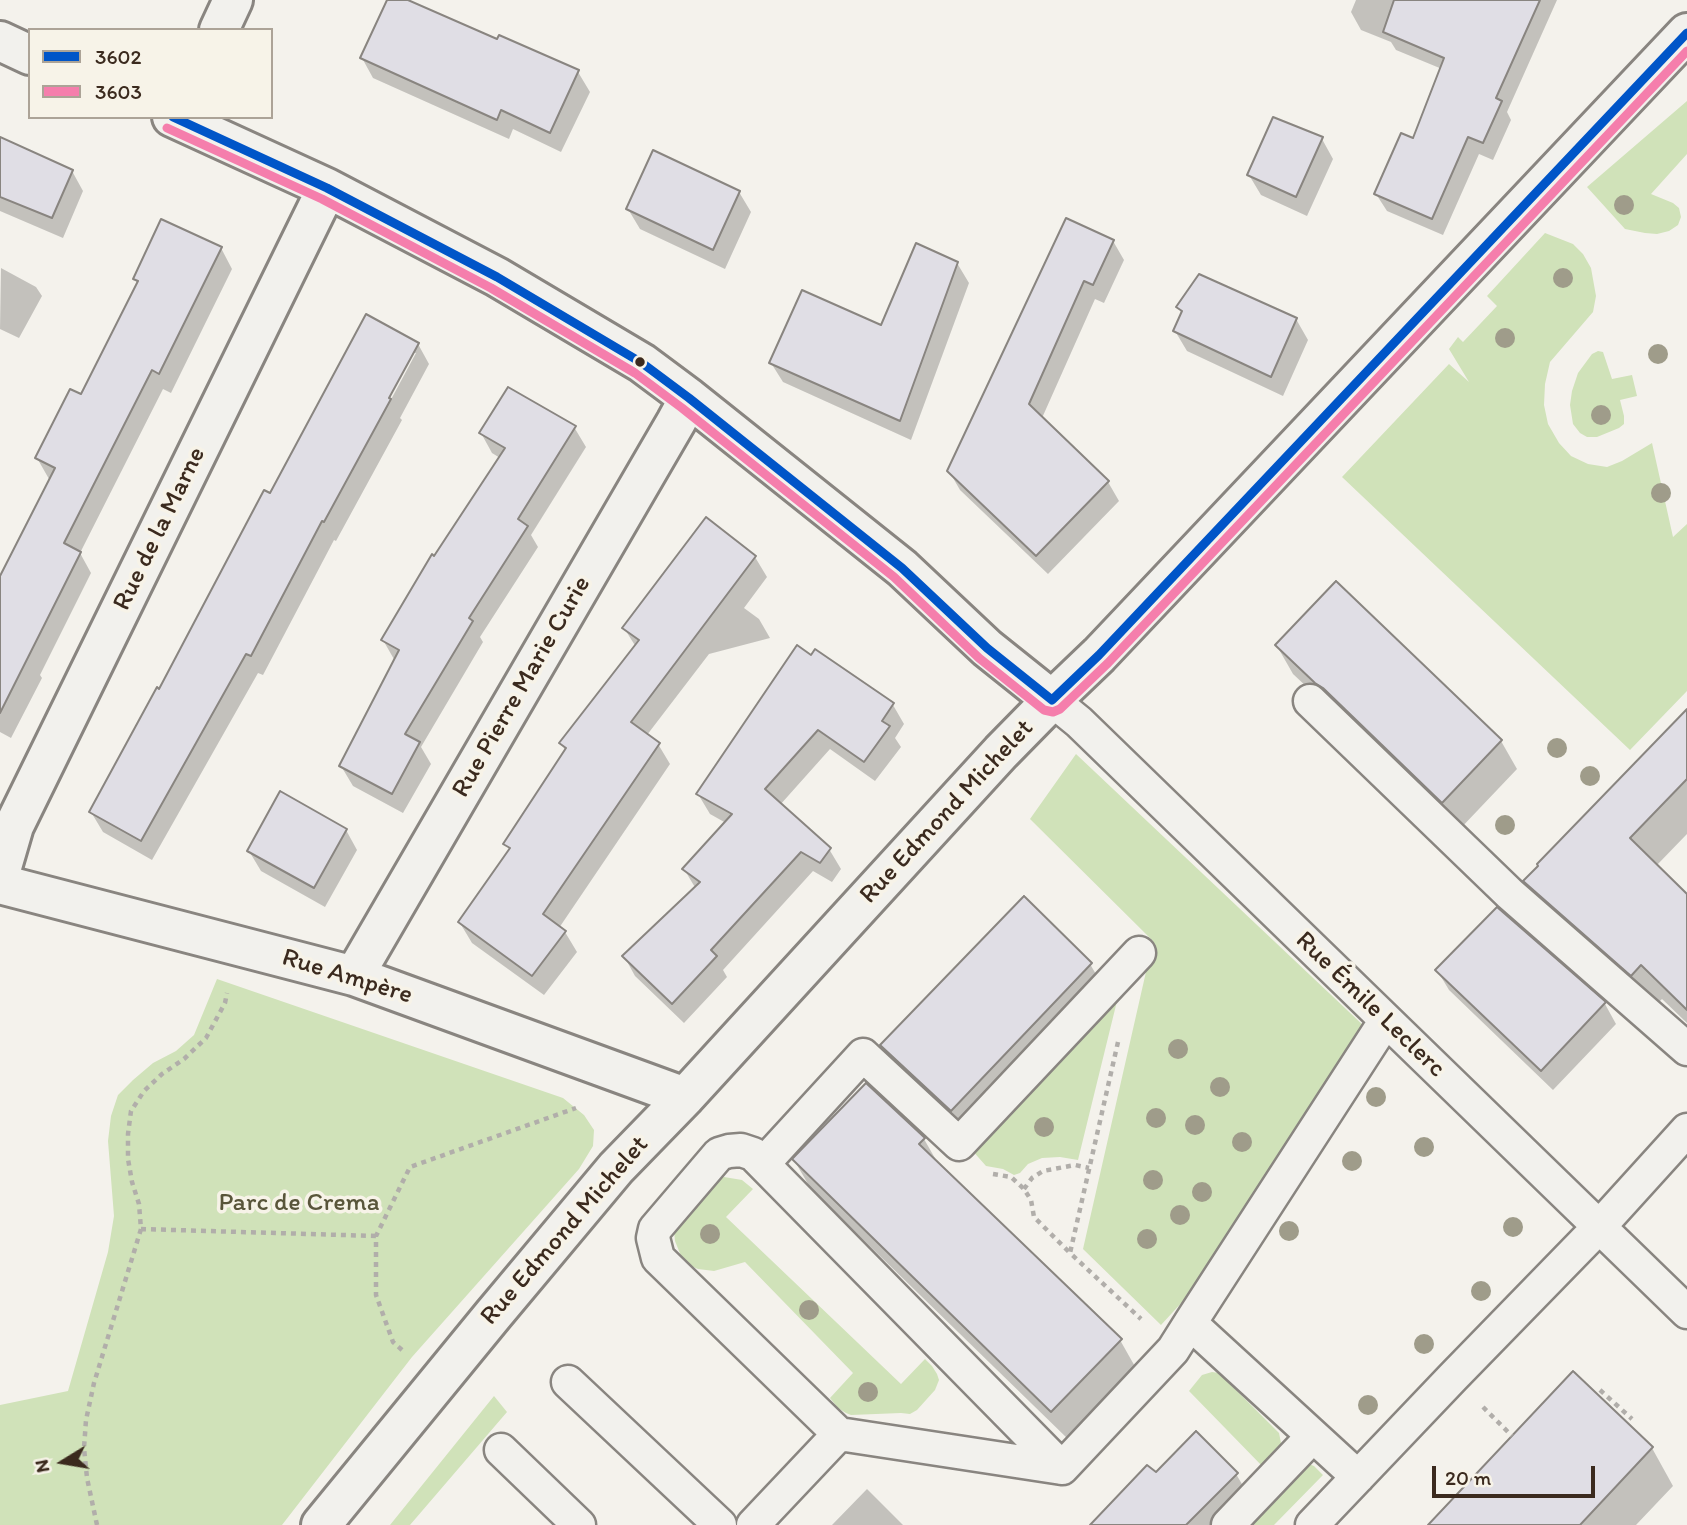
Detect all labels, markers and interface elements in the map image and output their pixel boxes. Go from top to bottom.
legend [28,28,273,119]
text: 3602 [95,44,142,69]
text: 3603 [95,79,142,104]
unlabelled marker [633,355,647,369]
street label: Rue de la Marne [107,442,213,616]
street label: Rue Pierre Marie Curie [446,571,598,803]
street label: Rue Edmond Michelet [853,713,1041,911]
street label: Rue Émile Leclerc [1288,925,1452,1085]
street label: Rue Ampère [278,942,416,1012]
street label: Rue Edmond Michelet [474,1130,656,1332]
park label: Parc de Crema [219,1187,379,1219]
north arrow [28,1427,98,1497]
scale bar [1435,1452,1598,1496]
text: N [29,1458,54,1475]
text: 20 m [1445,1465,1491,1490]

